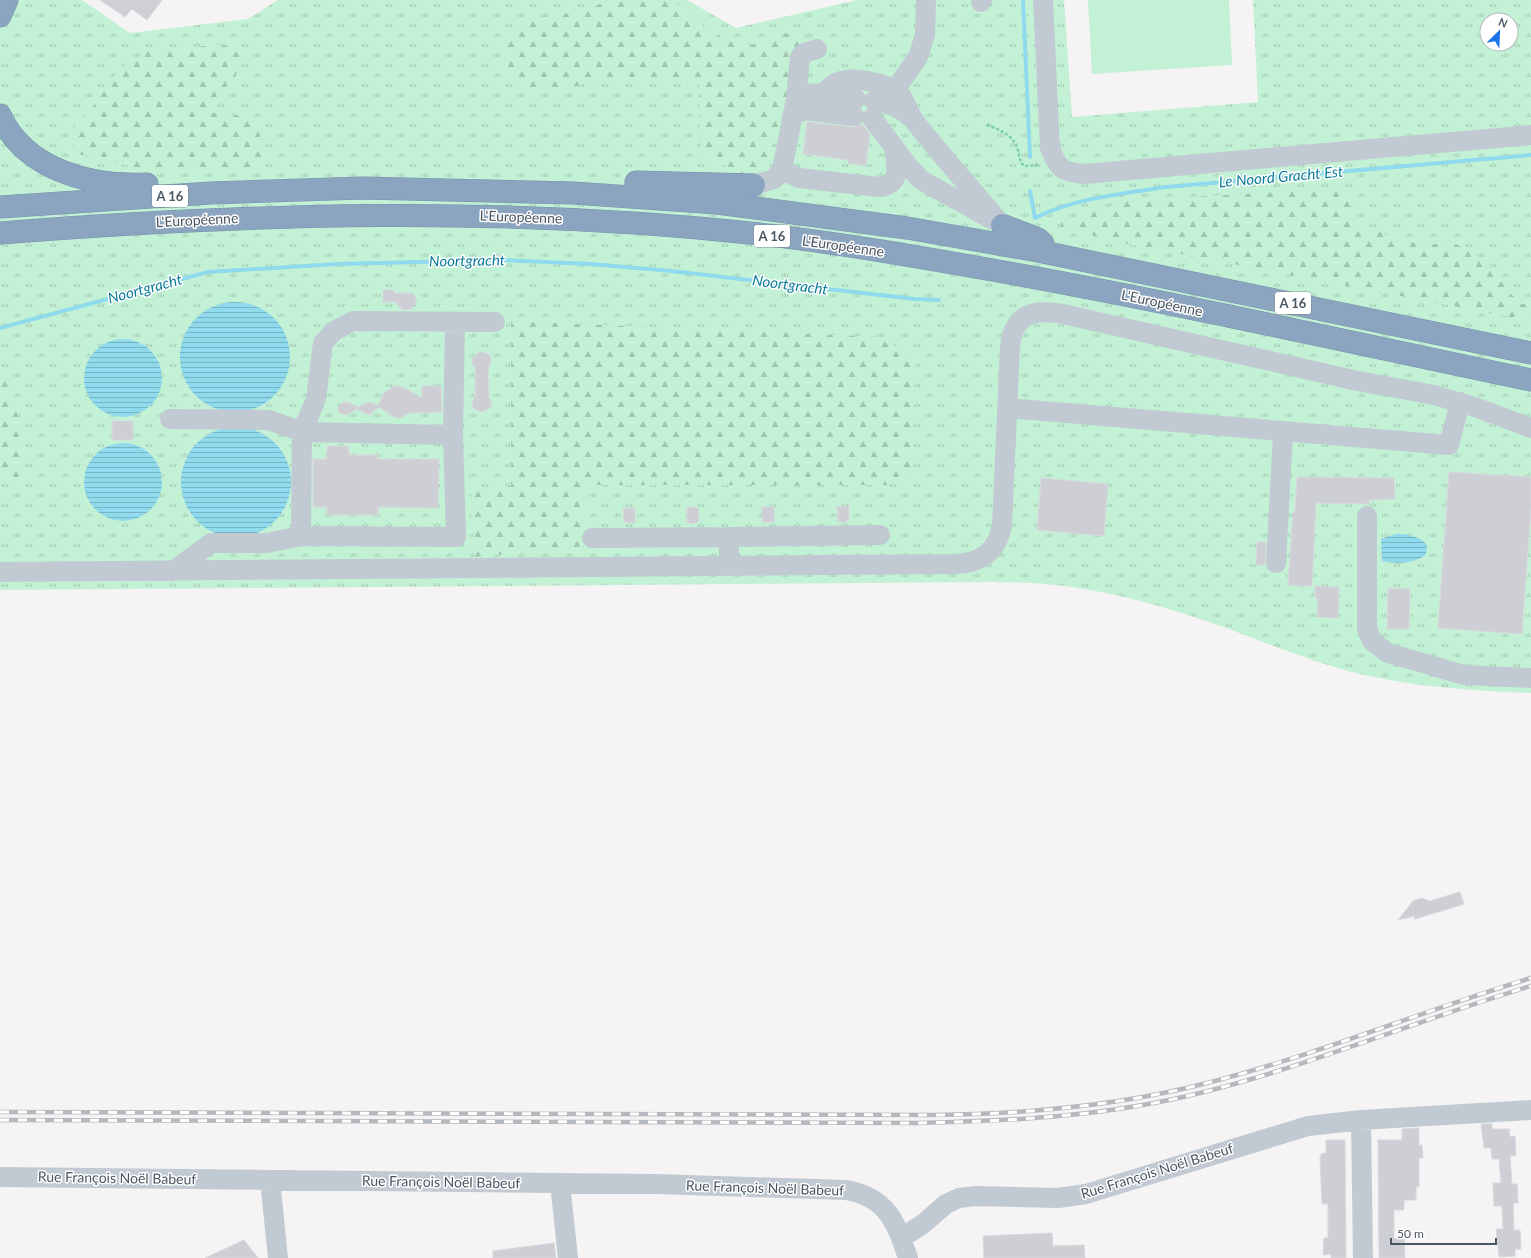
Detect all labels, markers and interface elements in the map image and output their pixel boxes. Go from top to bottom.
north arrow [1479,12,1519,52]
text: N [1497,15,1510,30]
water label: Le Noord Gracht Est [1218,162,1345,190]
road number: A 16 [152,185,188,207]
street label: L'Européenne [479,207,563,226]
street label: L'Européenne [155,209,239,230]
road number: A 16 [754,225,790,247]
street label: L'Européenne [801,231,885,260]
water label: Noortgracht [429,250,506,270]
water label: Noortgracht [106,269,184,307]
water label: Noortgracht [751,270,830,298]
street label: L'Européenne [1120,286,1204,319]
road number: A 16 [1275,292,1311,314]
street label: Rue François Noël Babeuf [1079,1139,1235,1202]
street label: Rue François Noël Babeuf [38,1168,196,1187]
street label: Rue François Noël Babeuf [362,1172,520,1191]
street label: Rue François Noël Babeuf [686,1176,845,1199]
scale bar [1391,1220,1496,1246]
text: 50 m [1397,1226,1424,1241]

